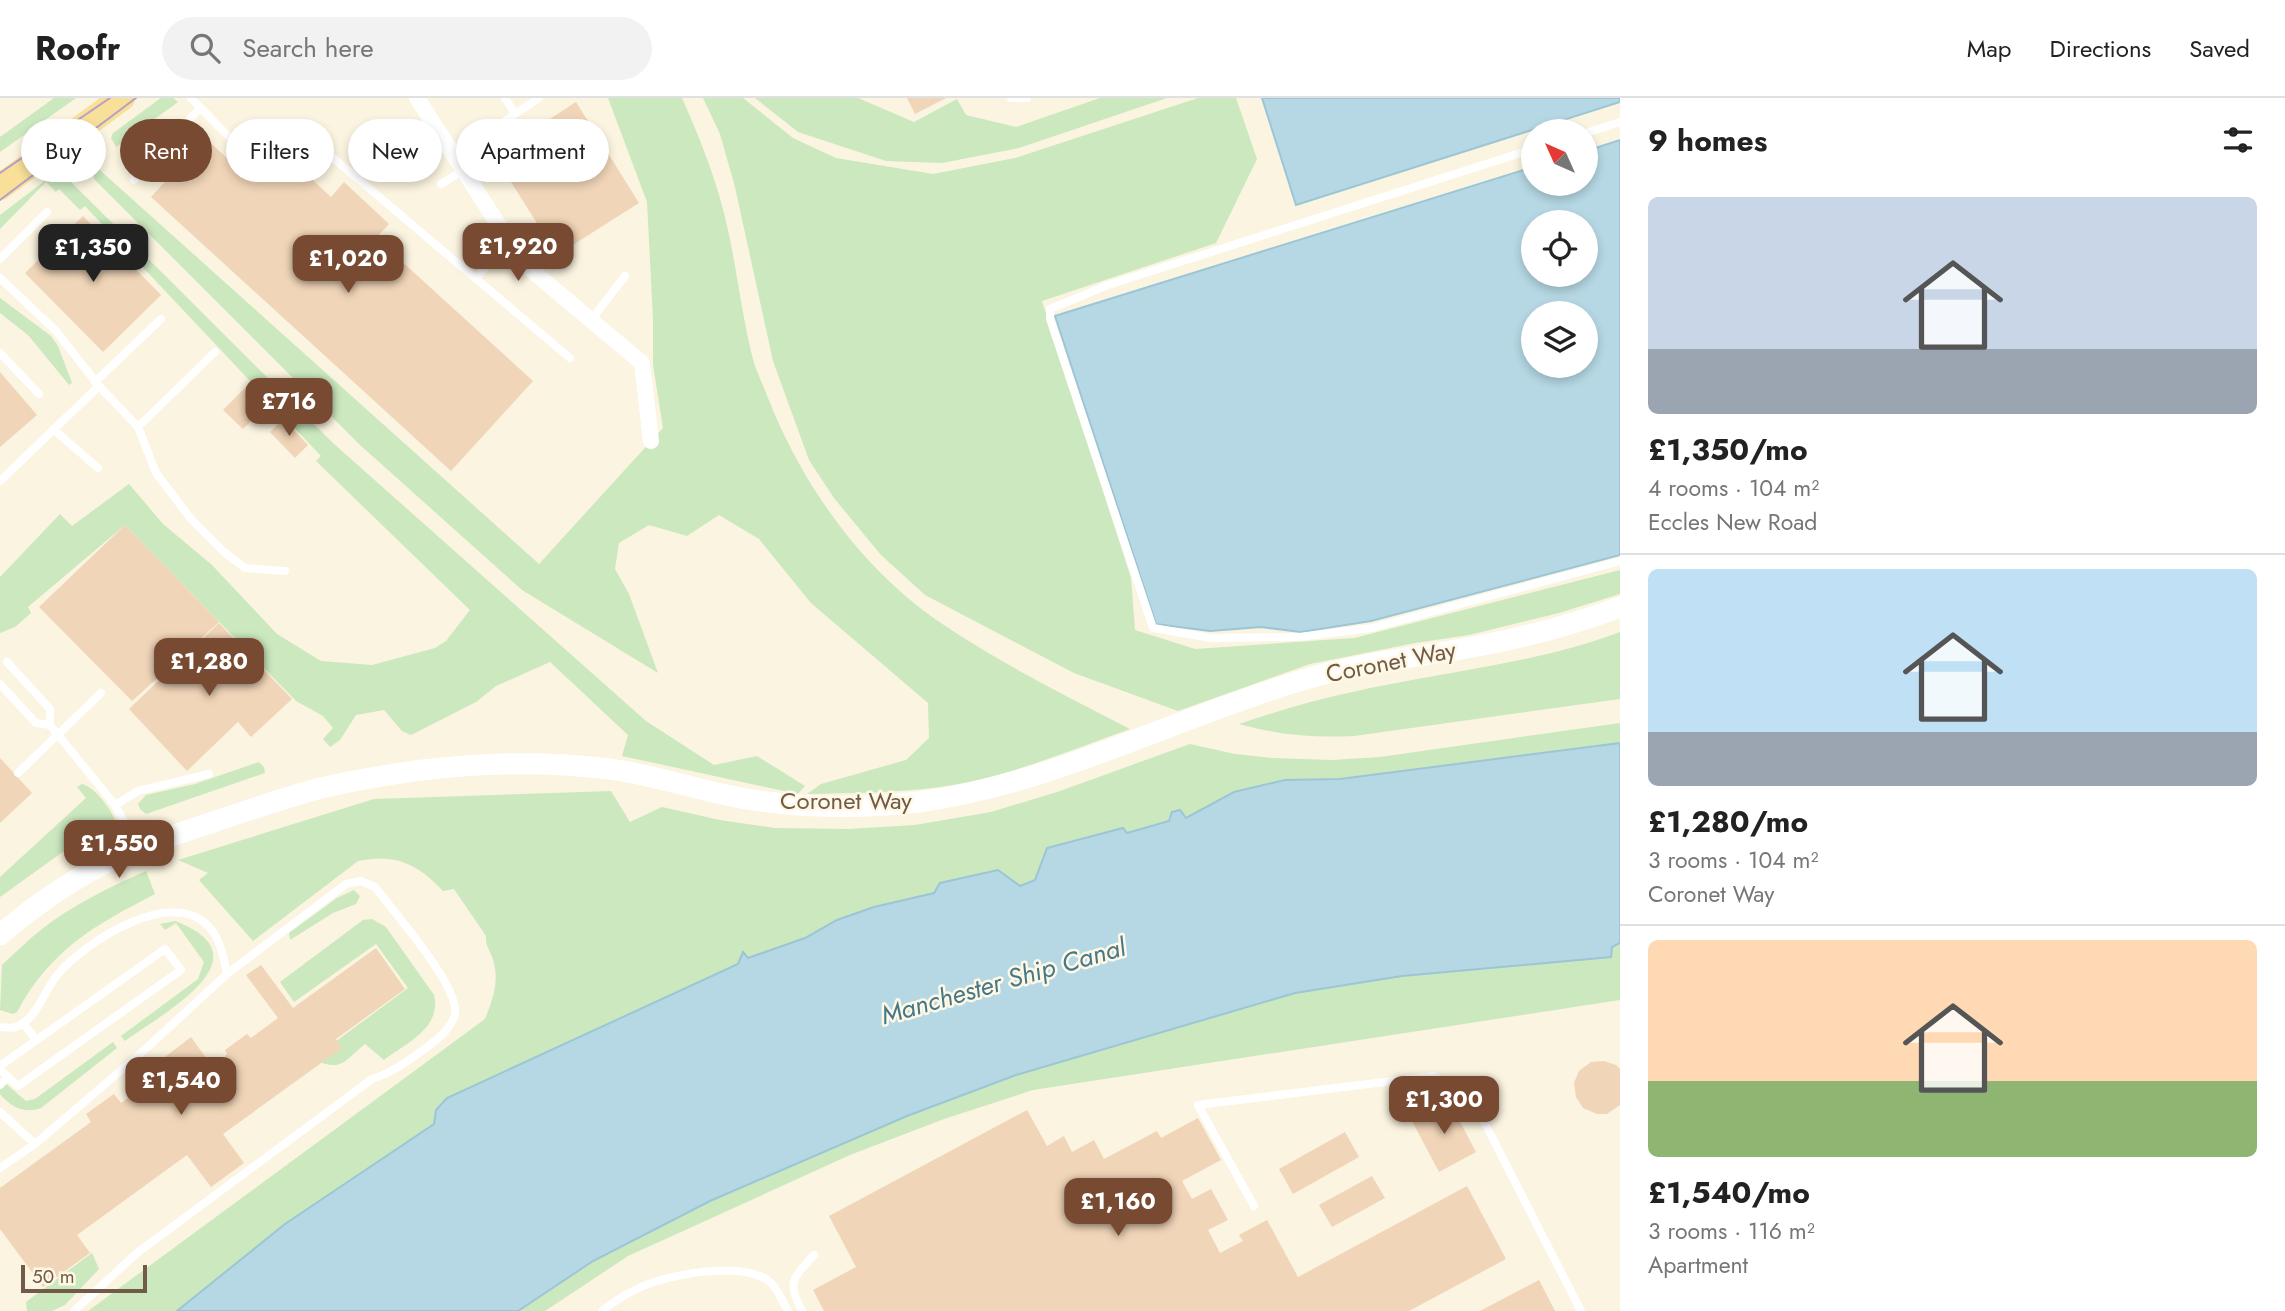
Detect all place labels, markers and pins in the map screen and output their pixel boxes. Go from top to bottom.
pin: £1,920 [461,223,575,283]
pin: £1,350 [36,225,150,284]
pin: £1,020 [291,236,405,295]
pin: £716 [248,378,330,438]
pin: £1,280 [152,638,266,698]
pin: £1,550 [62,820,176,880]
pin: £1,540 [124,1058,238,1117]
pin: £1,300 [1387,1076,1501,1136]
pin: £1,160 [1061,1178,1175,1238]

